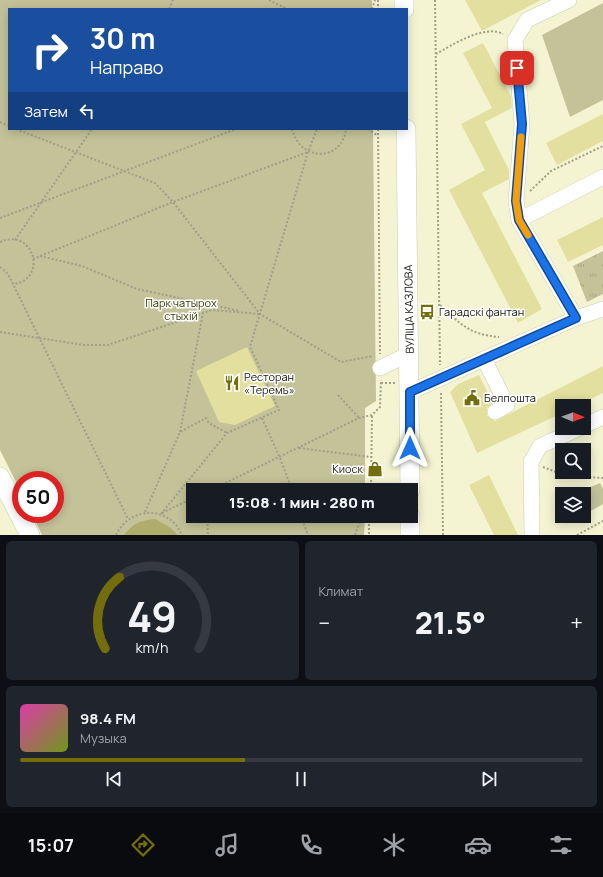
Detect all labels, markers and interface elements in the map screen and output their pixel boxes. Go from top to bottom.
text: 30 m [90,19,155,57]
icon: right [24,24,76,76]
pin [500,51,534,85]
text: Направо [90,55,164,79]
icon: arrive [506,57,528,79]
icon: left [76,100,98,122]
text: Затем [24,101,68,122]
street label: ВУЛІЦА КАЗЛОВА [400,264,417,354]
park label: Парк чатырох стыхій [145,295,217,323]
bus stop icon: Гарадскі фантан [418,303,436,321]
place label: Гарадскі фантан [439,304,524,319]
place label: Ресторан «Теремъ» [244,369,295,397]
restaurant icon: Ресторан «Теремъ» [223,374,241,392]
public building icon: Белпошта [463,389,481,407]
place label: Белпошта [484,390,536,405]
north arrow [555,399,591,435]
map controls [555,399,591,523]
position arrow [389,427,431,469]
button: search [555,443,591,479]
shop icon: Киоск [366,460,384,478]
place label: Киоск [332,461,364,476]
speed limit sign: 50 [12,471,64,523]
button: layers [555,487,591,523]
text: 15:08 · 1 мин · 280 m [229,492,375,513]
text: Климат [319,582,363,600]
text: 49 [127,587,177,643]
text: 21.5° [415,602,486,643]
text: − [319,608,330,638]
text: + [570,608,583,638]
text: km/h [136,637,169,656]
text: 98.4 FM [80,708,136,729]
text: Музыка [80,729,127,747]
icon: previous [103,768,125,790]
icon: pause [290,768,312,790]
icon: next [478,768,500,790]
icon: directions [129,831,157,859]
icon: music [213,831,241,859]
icon: phone [297,831,325,859]
icon: climate [380,831,408,859]
icon: car [464,831,492,859]
icon: filters [547,831,575,859]
text: 15:07 [28,833,74,857]

